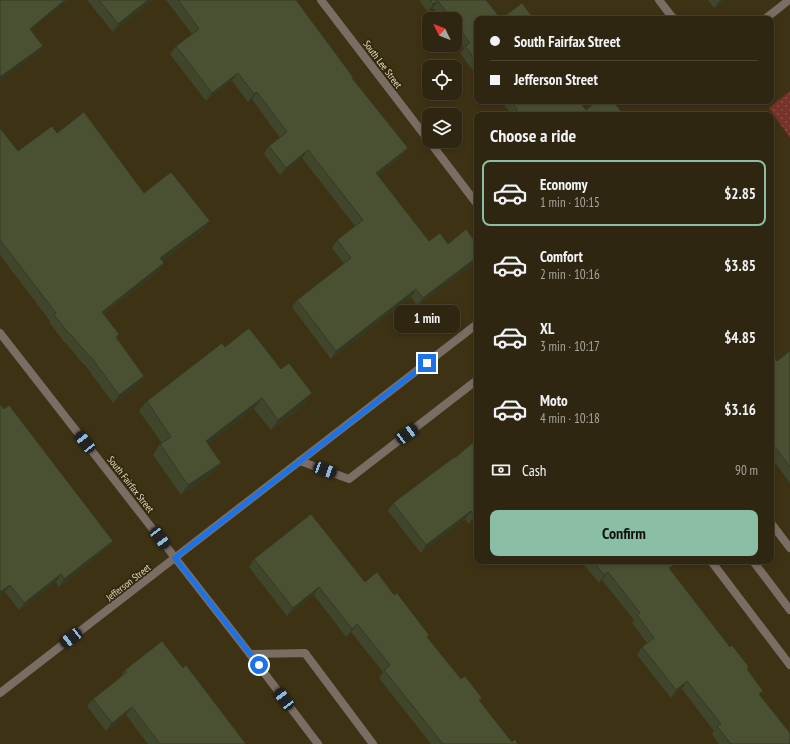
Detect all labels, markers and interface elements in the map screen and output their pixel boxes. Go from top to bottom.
north arrow [422,12,462,52]
map controls [422,12,462,148]
text: South Fairfax Street [514,32,620,51]
street label: South Lee Street [360,38,405,91]
button: locate [422,60,462,100]
text: Jefferson Street [514,70,598,89]
button: layers [422,108,462,148]
text: Choose a ride [490,124,576,147]
icon: car [492,175,528,211]
text: Economy [540,175,588,194]
text: $2.85 [724,184,756,203]
text: 1 min · 10:15 [540,194,600,211]
icon: car [492,247,528,283]
text: Comfort [540,247,583,266]
text: $3.85 [724,256,756,275]
text: 2 min · 10:16 [540,266,600,283]
callout: 1 min [394,305,460,333]
text: 1 min [414,310,440,327]
icon: car [492,319,528,355]
text: XL [540,319,554,338]
text: $4.85 [724,328,756,347]
text: 3 min · 10:17 [540,338,600,355]
route end [418,354,436,372]
icon: car [492,391,528,427]
text: Moto [540,391,568,410]
text: $3.16 [724,400,756,419]
text: 4 min · 10:18 [540,410,600,427]
car [394,422,420,446]
car [73,429,97,455]
street label: South Fairfax Street [104,453,157,515]
icon: cash [490,459,512,481]
car [312,460,338,480]
text: Cash [522,461,546,480]
text: 90 m [735,462,758,479]
button: Confirm [490,510,758,556]
car [148,525,172,551]
street label: Jefferson Street [102,561,154,605]
car [58,626,84,650]
route start [250,656,268,674]
car [272,686,296,712]

